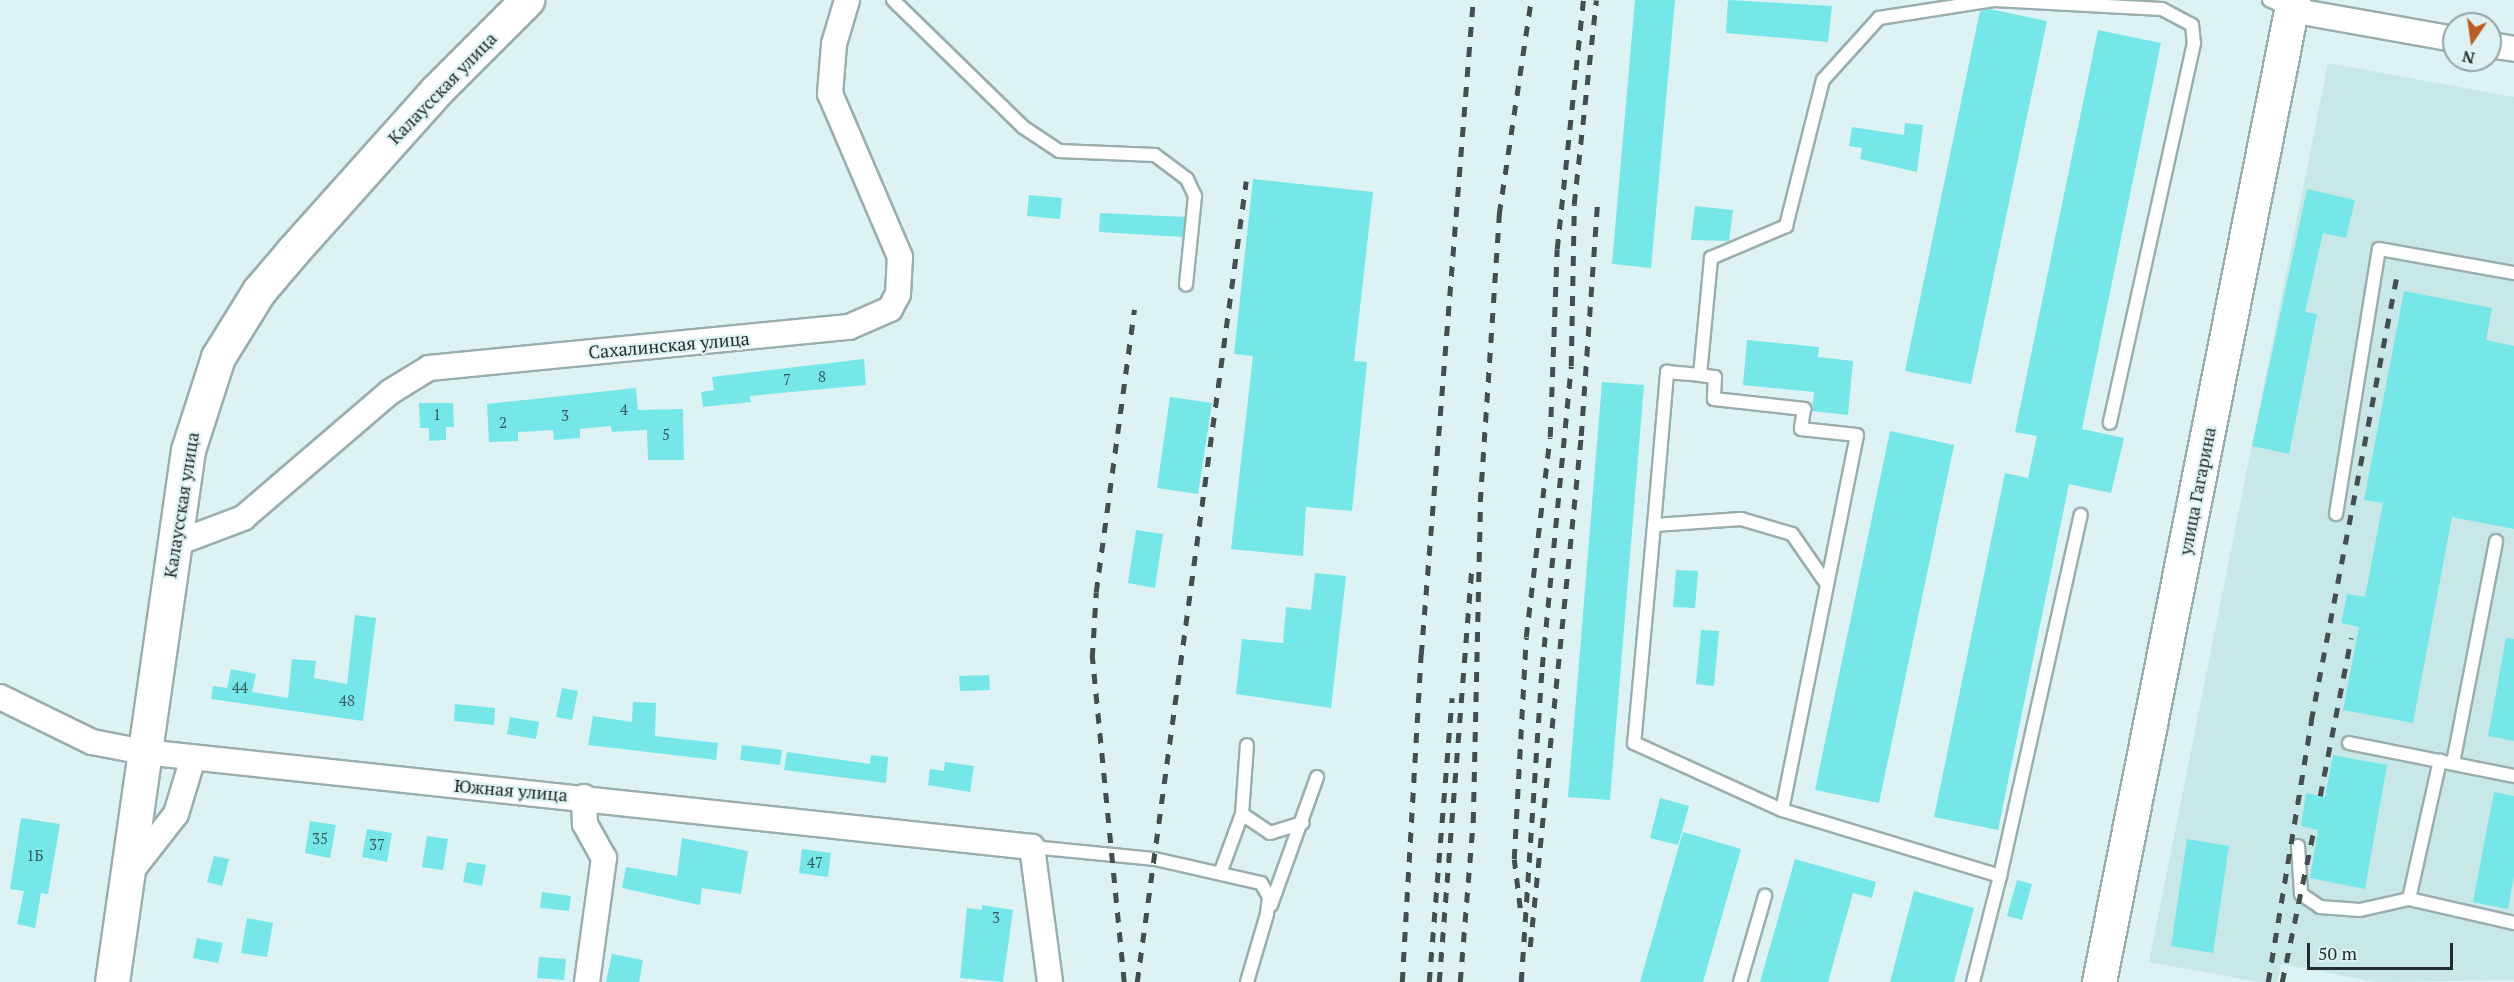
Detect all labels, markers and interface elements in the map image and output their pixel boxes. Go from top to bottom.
north arrow [2442,12,2502,72]
street label: Калаусская улица [383,28,501,148]
text: N [2460,46,2477,70]
street label: Сахалинская улица [588,327,750,363]
house number: 8 [818,368,826,386]
house number: 7 [783,371,791,389]
house number: 4 [620,401,628,419]
house number: 1 [433,406,441,424]
house number: 3 [561,407,569,425]
house number: 2 [499,414,507,432]
street label: улица Гагарина [2174,425,2220,557]
house number: 5 [662,426,670,444]
street label: Калаусская улица [159,431,203,579]
house number: 44 [232,679,248,697]
house number: 48 [339,692,355,710]
street label: Южная улица [453,774,569,806]
house number: 35 [312,830,328,848]
house number: 37 [369,836,385,854]
house number: 1Б [27,847,43,865]
house number: 47 [807,854,823,872]
house number: 3 [992,909,1000,927]
scale bar [2310,931,2456,969]
text: 50 m [2318,941,2357,965]

